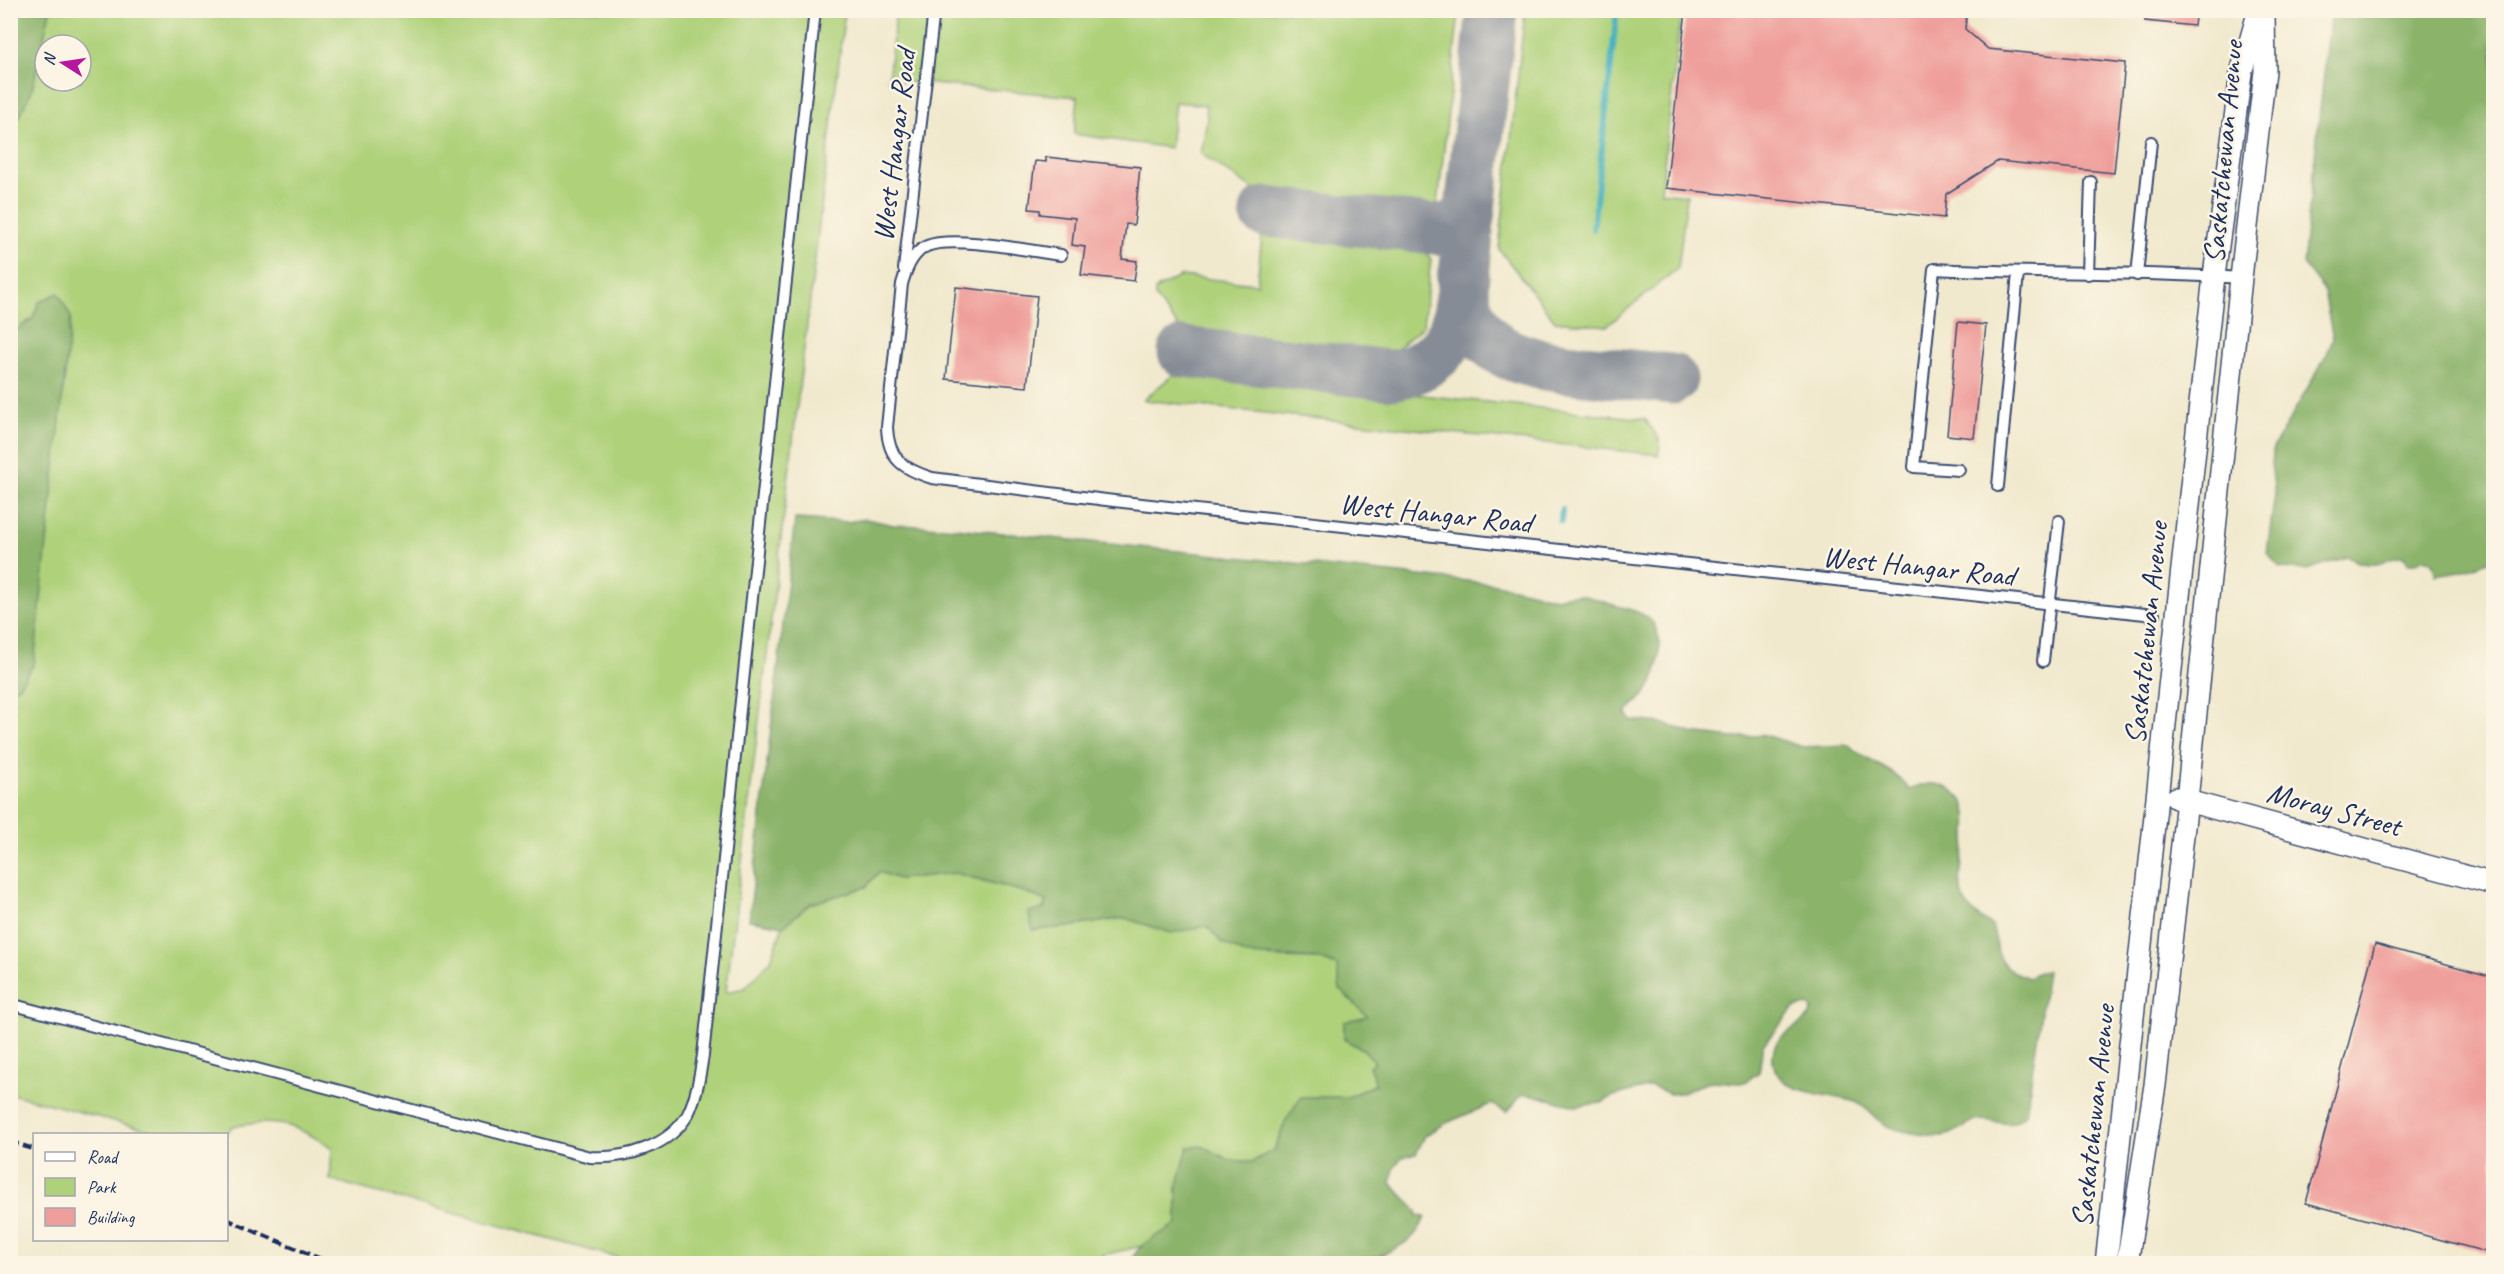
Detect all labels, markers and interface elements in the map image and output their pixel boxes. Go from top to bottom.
north arrow [33,33,93,93]
street label: Saskatchewan Avenue [2194,37,2252,265]
street label: West Hangar Road [863,43,925,243]
text: N [38,50,61,67]
street label: West Hangar Road [1338,484,1538,542]
street label: Saskatchewan Avenue [2115,518,2177,746]
street label: West Hangar Road [1821,537,2021,595]
street label: Moray Street [2263,773,2408,846]
street label: Saskatchewan Avenue [2062,1001,2124,1229]
legend [33,1133,228,1241]
text: Road [87,1146,120,1168]
text: Park [87,1176,117,1198]
text: Building [87,1206,136,1228]

